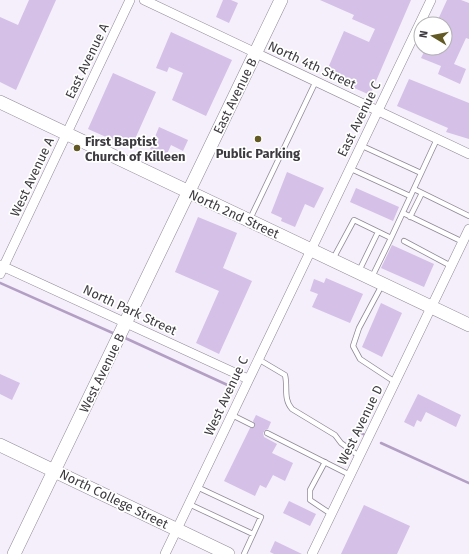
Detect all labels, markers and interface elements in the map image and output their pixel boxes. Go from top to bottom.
north arrow [413,16,453,56]
street label: East Avenue A [62,20,112,101]
text: N [417,30,431,39]
street label: North 4th Street [266,38,359,92]
street label: East Avenue B [210,56,260,136]
street label: East Avenue C [334,78,384,159]
street label: West Avenue A [7,134,57,219]
place label: First Baptist Church of Killeen [85,134,186,164]
marker: Public Parking [253,134,263,144]
marker: First Baptist Church of Killeen [72,143,82,153]
place label: Public Parking [216,146,301,161]
street label: North 2nd Street [187,187,282,242]
street label: North Park Street [81,282,179,338]
street label: West Avenue B [76,331,128,415]
street label: West Avenue C [201,353,251,438]
street label: West Avenue D [334,383,386,467]
street label: North College Street [57,466,171,532]

